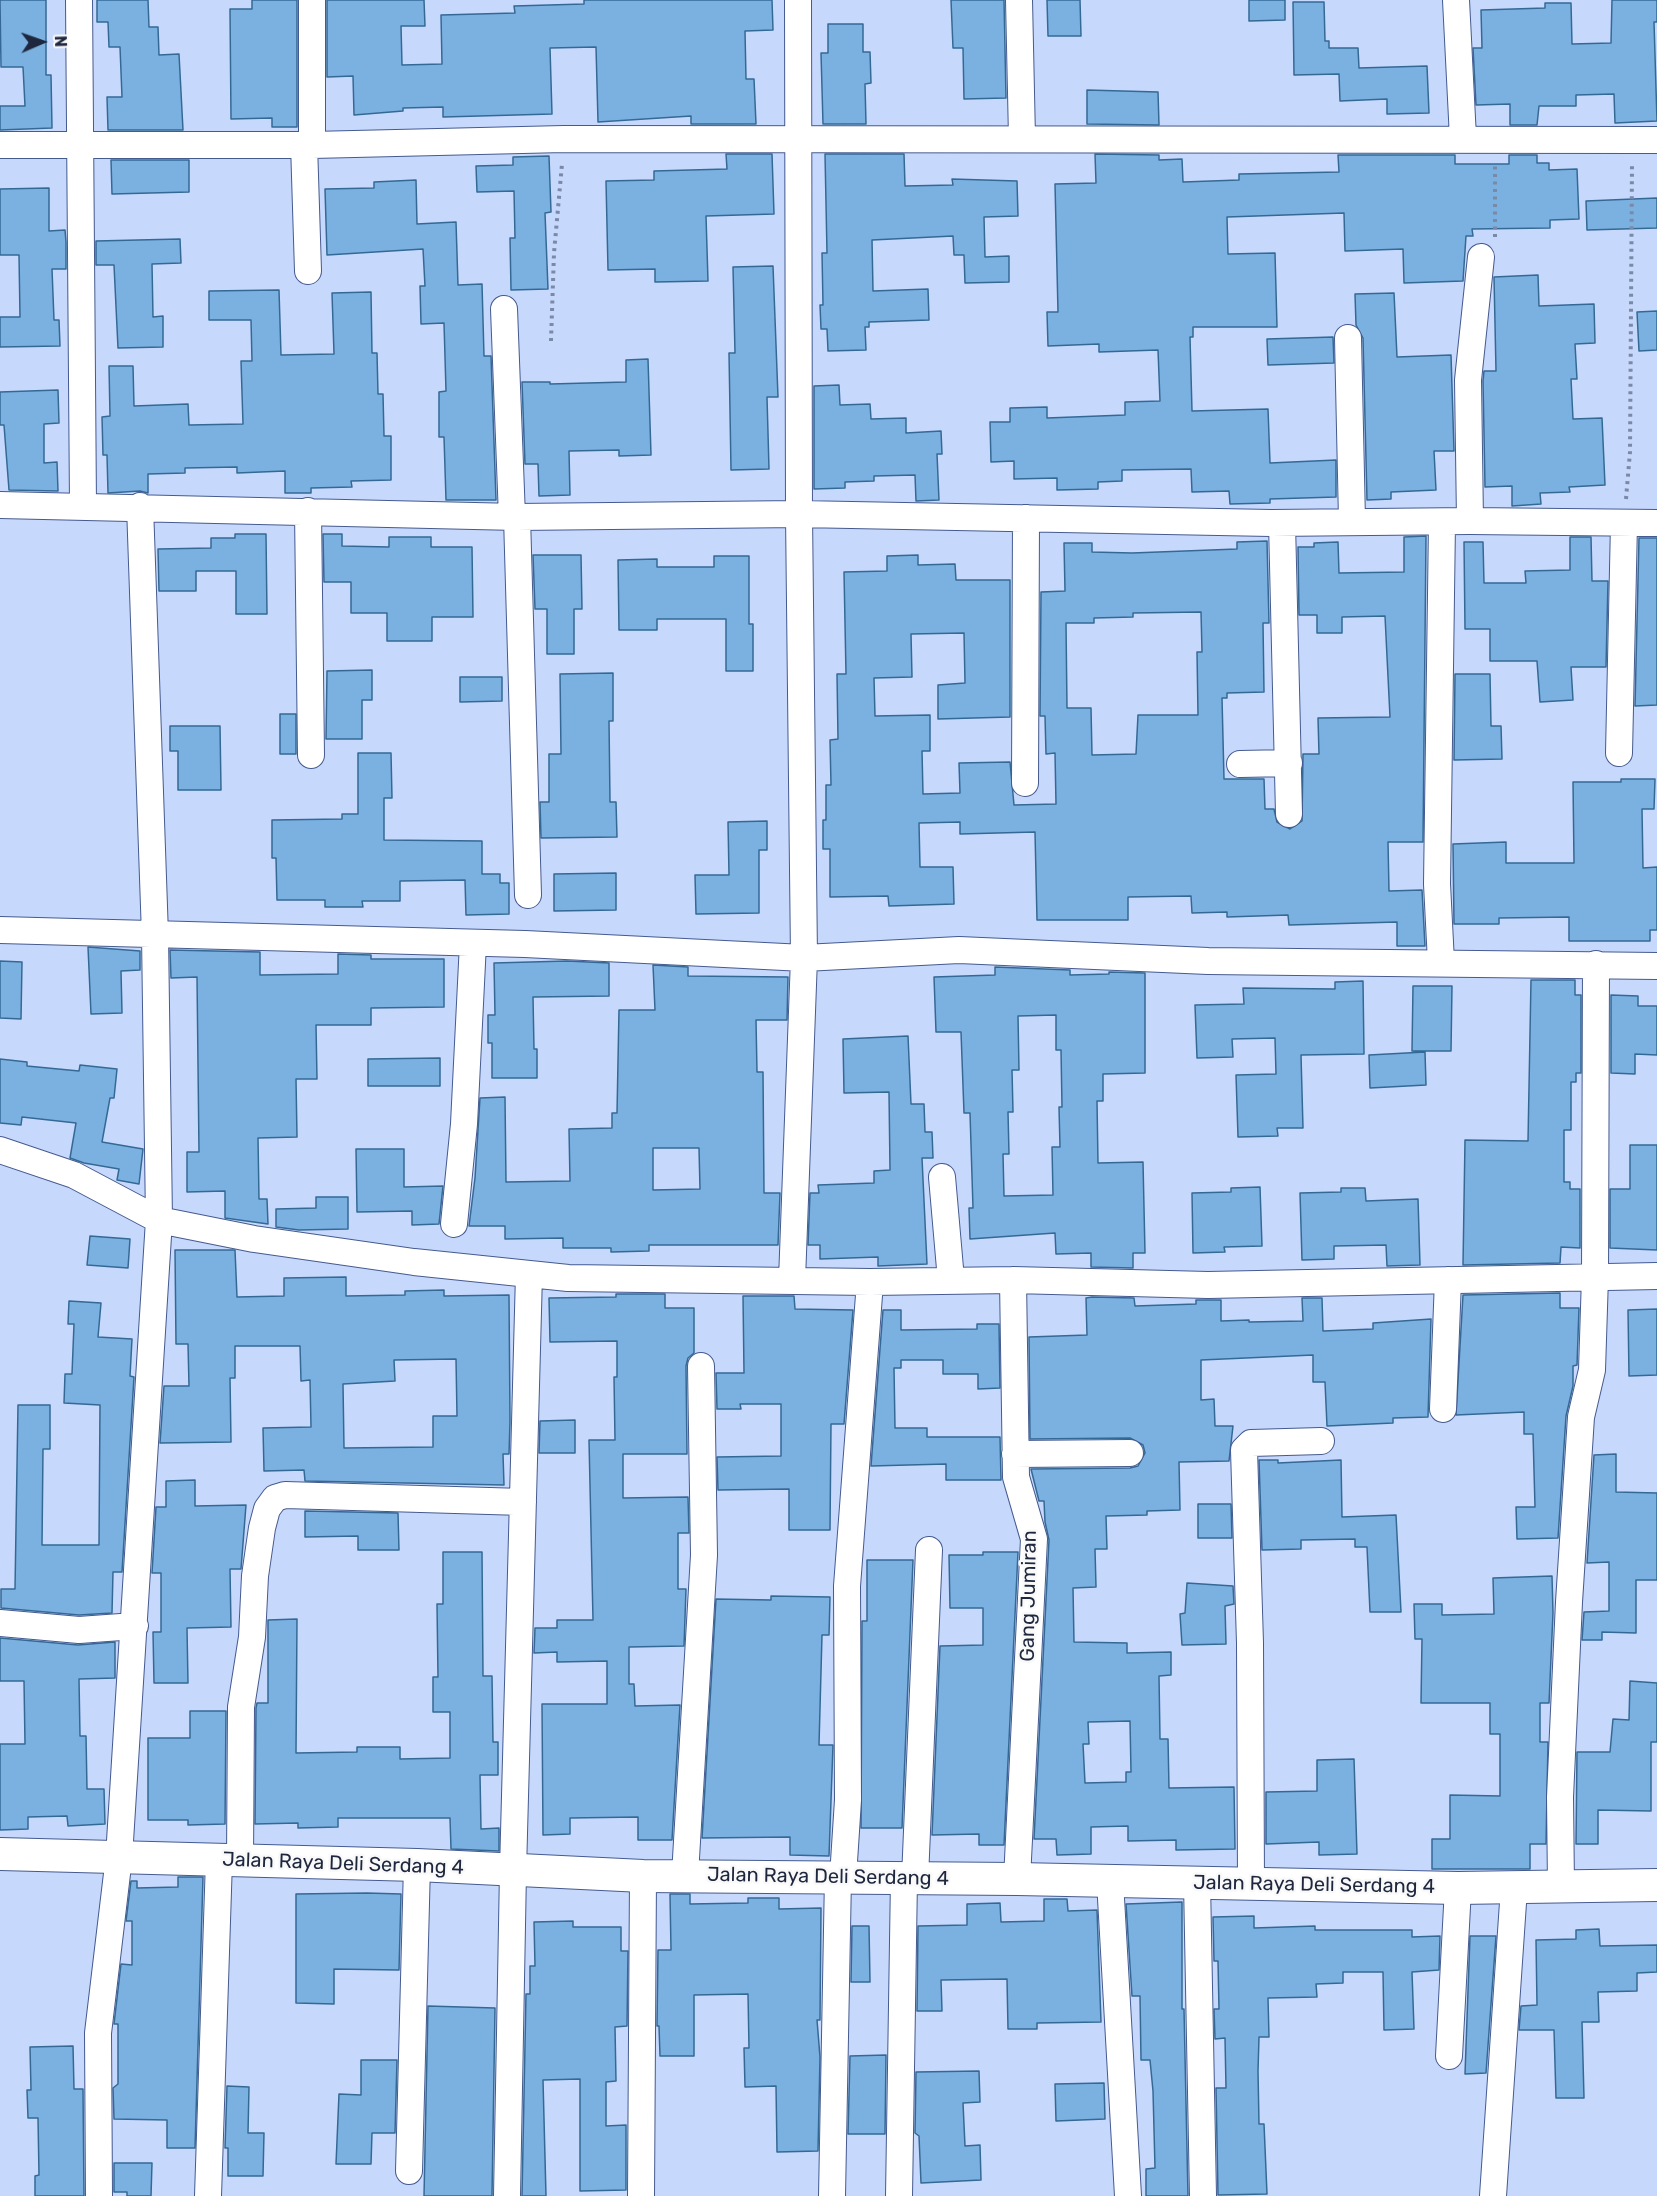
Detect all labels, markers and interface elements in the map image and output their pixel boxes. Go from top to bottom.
north arrow [12,12,72,72]
text: N [51,35,70,47]
street label: Gang Jumiran [1016,1530,1042,1662]
street label: Jalan Raya Deli Serdang 4 [222,1848,464,1880]
street label: Jalan Raya Deli Serdang 4 [707,1863,949,1891]
street label: Jalan Raya Deli Serdang 4 [1193,1871,1435,1899]

